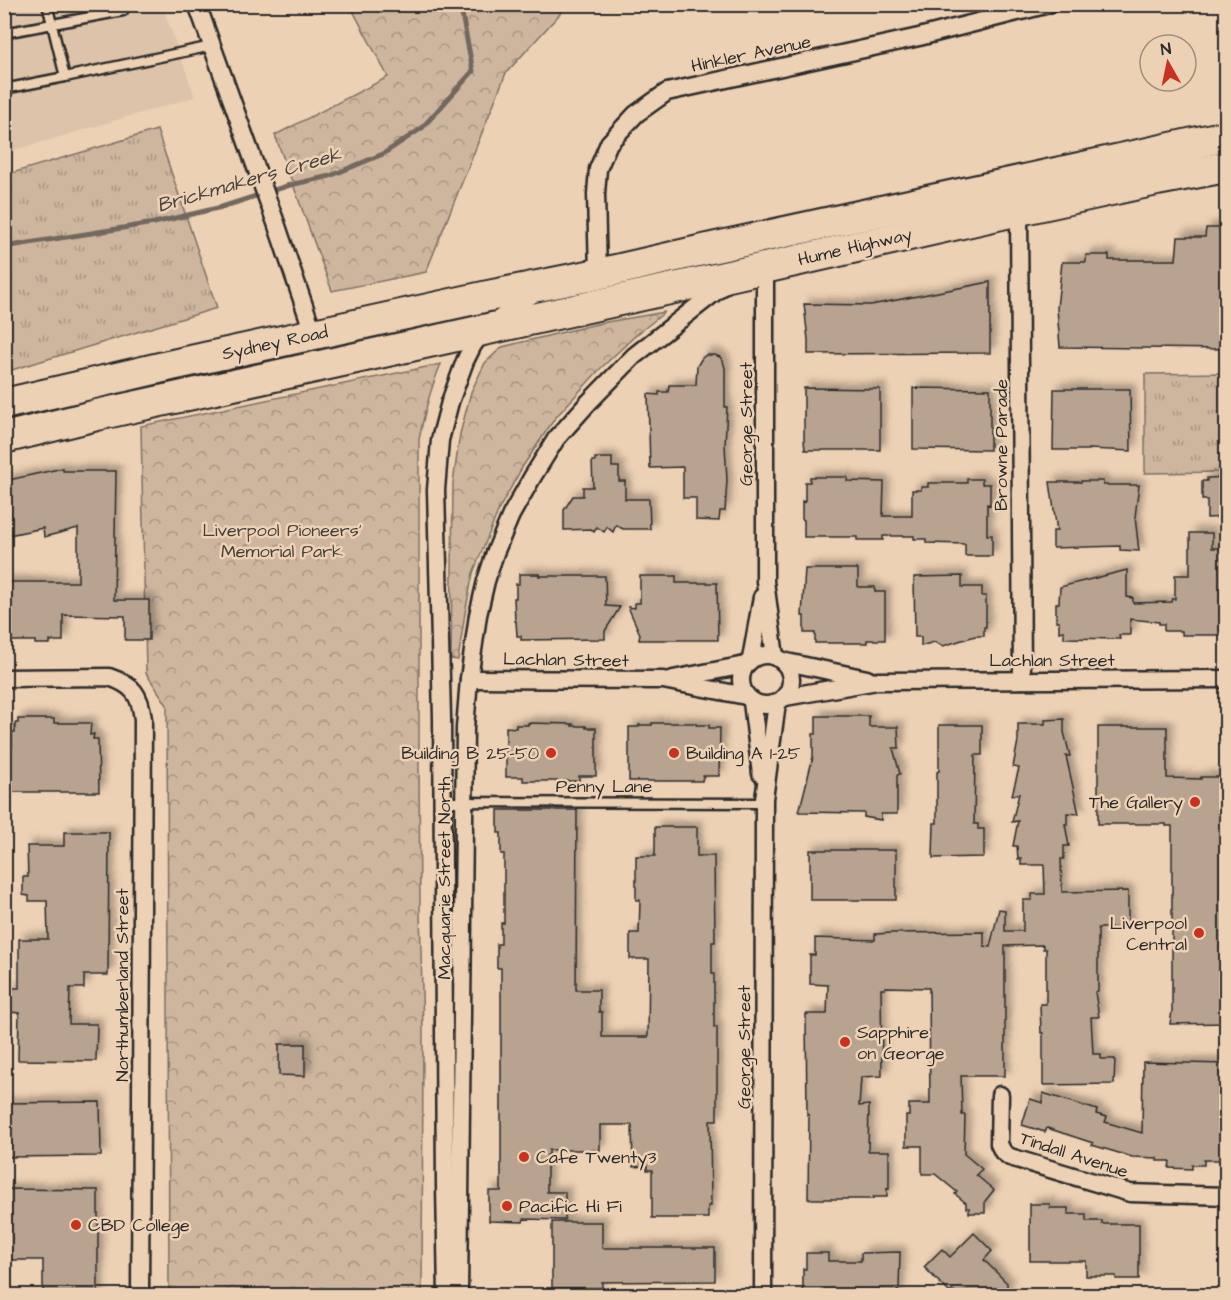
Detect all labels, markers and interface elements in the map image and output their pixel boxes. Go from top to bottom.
street label: Hinkler Avenue [689,29,813,79]
north arrow [1138,33,1198,93]
text: N [1159,38,1172,61]
water label: Brickmakers Creek [154,140,345,220]
street label: Hume Highway [795,222,915,273]
street label: Sydney Road [220,320,331,367]
street label: George Street [734,361,760,486]
street label: Browne Parade [989,379,1014,511]
park label: Liverpool Pioneers' Memorial Park [202,518,362,564]
street label: Lachlan Street [503,646,630,674]
street label: Lachlan Street [989,648,1116,673]
place label: Building B 25-50 [401,741,539,767]
place label: Building A 1-25 [686,741,801,767]
marker: Building B 25-50 [544,746,558,760]
marker: Building A 1-25 [667,746,681,760]
street label: Penny Lane [556,774,653,800]
street label: Macquarie Street North [432,776,457,979]
place label: The Gallery [1089,790,1183,816]
marker: The Gallery [1188,795,1202,809]
street label: Northumberland Street [110,888,135,1082]
place label: Liverpool Central [1110,911,1187,957]
marker: Liverpool Central [1192,926,1206,940]
street label: George Street [732,984,758,1109]
place label: Sapphire on George [857,1020,945,1067]
marker: Sapphire on George [838,1035,852,1049]
street label: Tindall Avenue [1017,1126,1132,1184]
place label: Cafe Twenty3 [536,1145,656,1171]
marker: Cafe Twenty3 [517,1150,531,1164]
place label: Pacific Hi Fi [519,1194,622,1219]
marker: Pacific Hi Fi [500,1199,514,1213]
place label: CBD College [88,1213,190,1239]
marker: CBD College [69,1218,83,1232]

